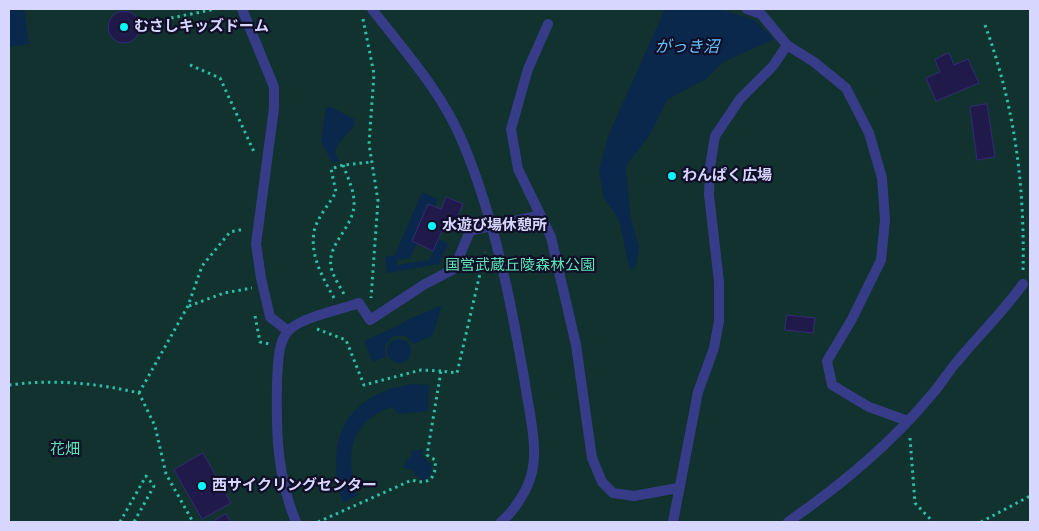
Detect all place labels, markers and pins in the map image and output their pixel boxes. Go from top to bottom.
place label: むさしキッズドーム [134,18,269,36]
marker: むさしキッズドーム [118,21,130,33]
place label: わんぱく広場 [682,167,772,185]
marker: わんぱく広場 [666,170,678,182]
place label: 水遊び場休憩所 [442,217,547,235]
marker: 水遊び場休憩所 [426,220,438,232]
place label: 西サイクリングセンター [212,477,377,495]
marker: 西サイクリングセンター [196,480,208,492]

